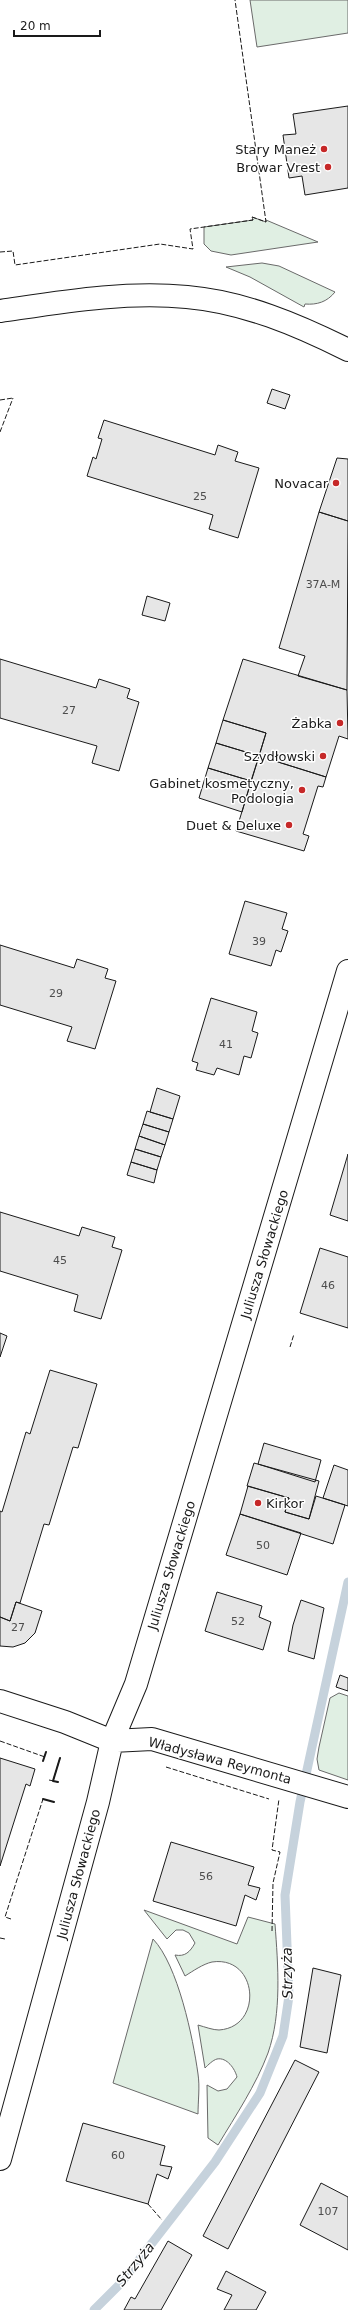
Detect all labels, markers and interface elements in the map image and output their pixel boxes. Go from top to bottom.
scale bar [14,12,100,38]
text: 20 m [20,19,51,33]
place label: Stary Maneż [235,142,316,157]
marker: Stary Maneż [319,144,329,154]
place label: Browar Vrest [236,160,320,175]
marker: Browar Vrest [323,162,333,172]
place label: Novacar [274,476,329,491]
marker: Novacar [331,478,341,488]
house number: 25 [193,490,207,503]
house number: 37A-M [306,578,340,591]
house number: 27 [62,704,76,717]
place label: Żabka [292,716,332,731]
marker: Żabka [335,718,345,728]
place label: Szydłowski [244,749,315,764]
marker: Szydłowski [318,751,328,761]
place label: Gabinet kosmetyczny, Podologia [149,776,294,806]
marker: Gabinet kosmetyczny, Podologia [297,785,307,795]
place label: Duet & Deluxe [186,818,281,833]
marker: Duet & Deluxe [284,820,294,830]
house number: 39 [252,935,266,948]
house number: 29 [49,987,63,1000]
house number: 41 [219,1038,233,1051]
street label: Juliusza Słowackiego [237,1188,291,1321]
house number: 45 [53,1254,67,1267]
house number: 46 [321,1279,335,1292]
place label: Kirkor [266,1496,305,1511]
marker: Kirkor [253,1498,263,1508]
street label: Juliusza Słowackiego [144,1499,198,1632]
house number: 50 [256,1539,270,1552]
house number: 52 [231,1615,245,1628]
house number: 27 [11,1621,25,1634]
street label: Władysława Reymonta [147,1734,293,1787]
street label: Juliusza Słowackiego [54,1807,103,1942]
house number: 56 [199,1870,213,1883]
water label: Strzyża [279,1947,295,1999]
house number: 60 [111,2149,125,2162]
house number: 107 [318,2205,339,2218]
water label: Strzyża [113,2239,157,2289]

